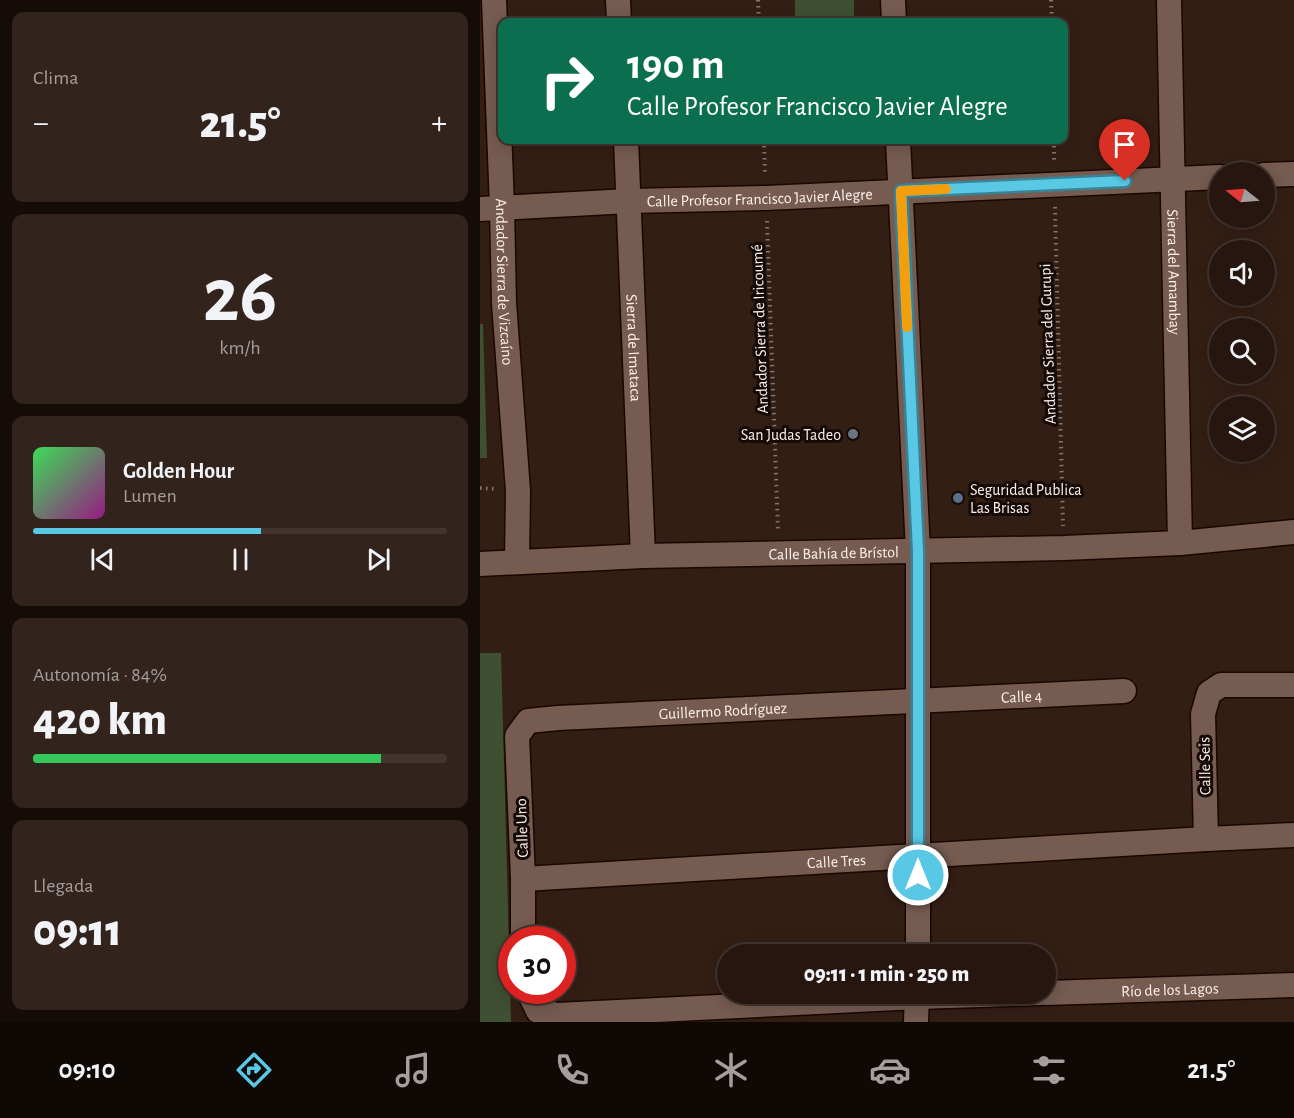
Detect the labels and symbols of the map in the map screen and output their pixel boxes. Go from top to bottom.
pin [1099,119,1150,181]
north arrow [1209,162,1275,228]
street label: Calle Profesor Francisco Javier Alegre [647,186,873,210]
street label: Andador Sierra de Vizcaíno [493,198,516,366]
street label: Sierra del Amambay [1164,209,1183,335]
street label: Andador Sierra de Iricoumé [749,244,771,414]
street label: Andador Sierra del Gurupi [1037,263,1059,425]
street label: Sierra de Imataca [623,294,644,402]
place label: San Judas Tadeo [741,427,841,443]
marker: San Judas Tadeo [846,427,860,441]
place label: Seguridad Publica Las Brisas [970,482,1082,516]
marker: Seguridad Publica Las Brisas [951,491,965,505]
street label: Calle Bahía de Brístol [768,544,899,563]
street label: Calle 4 [1001,688,1043,706]
street label: Guillermo Rodríguez [658,700,788,722]
street label: Calle Seis [1196,737,1214,795]
street label: Calle Uno [513,798,531,858]
position arrow [886,843,950,907]
street label: Calle Tres [807,852,867,871]
speed limit sign: 30 [498,926,576,1004]
street label: Río de los Lagos [1121,980,1219,1000]

